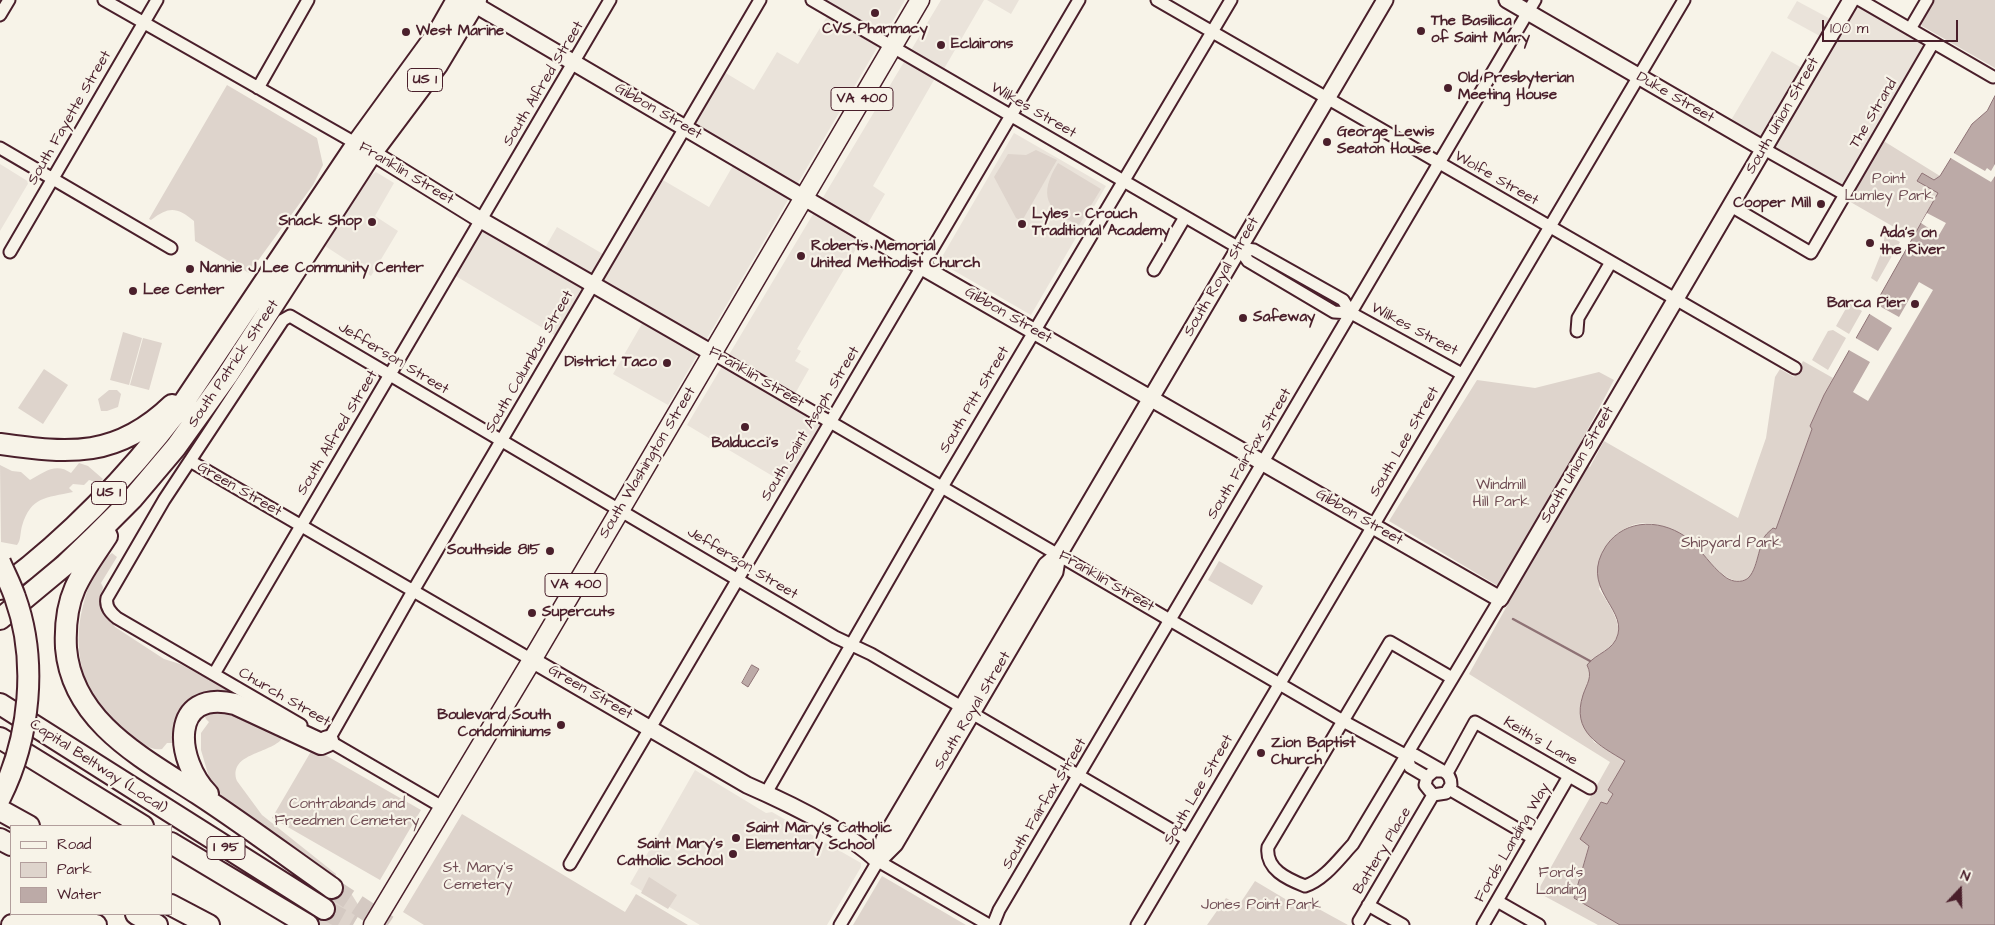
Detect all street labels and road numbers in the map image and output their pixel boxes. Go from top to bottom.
street label: South Alfred Street [500,18,588,150]
street label: South Fayette Street [24,48,116,188]
street label: South Union Street [1742,55,1824,177]
road number: US 1 [408,68,442,92]
street label: Duke Street [1633,68,1717,128]
street label: The Strand [1846,76,1902,152]
street label: Wilkes Street [987,79,1079,143]
street label: Gibbon Street [611,80,705,144]
road number: VA 400 [831,88,893,110]
street label: Franklin Street [355,139,457,209]
street label: Wolfe Street [1451,148,1541,210]
street label: South Royal Street [1180,214,1264,340]
street label: Gibbon Street [961,284,1055,348]
street label: South Columbus Street [482,287,578,437]
street label: South Patrick Street [185,297,283,431]
street label: Wilkes Street [1367,300,1461,360]
street label: Jefferson Street [334,319,452,399]
street label: Franklin Street [705,343,807,413]
street label: South Saint Asaph Street [758,343,864,505]
street label: South Pitt Street [936,343,1014,457]
street label: South Alfred Street [294,367,382,499]
street label: South Washington Street [596,384,700,542]
street label: South Lee Street [1366,384,1444,500]
street label: South Fairfax Street [1204,385,1296,523]
street label: South Union Street [1537,404,1619,526]
street label: Green Street [194,459,284,521]
road number: US 1 [92,482,126,504]
street label: Gibbon Street [1312,486,1406,550]
street label: Jefferson Street [683,524,801,604]
street label: Franklin Street [1055,547,1157,617]
road number: VA 400 [545,574,607,596]
street label: South Royal Street [931,649,1015,773]
street label: Green Street [545,662,635,724]
street label: Church Street [235,664,333,732]
street label: Keith's Lane [1500,714,1580,770]
street label: Capital Beltway (Local) [26,716,170,818]
street label: South Lee Street [1160,732,1238,848]
street label: South Fairfax Street [999,735,1091,873]
street label: Fords Landing Way [1471,780,1555,906]
street label: Battery Place [1350,804,1416,898]
road number: I 95 [207,836,245,860]

